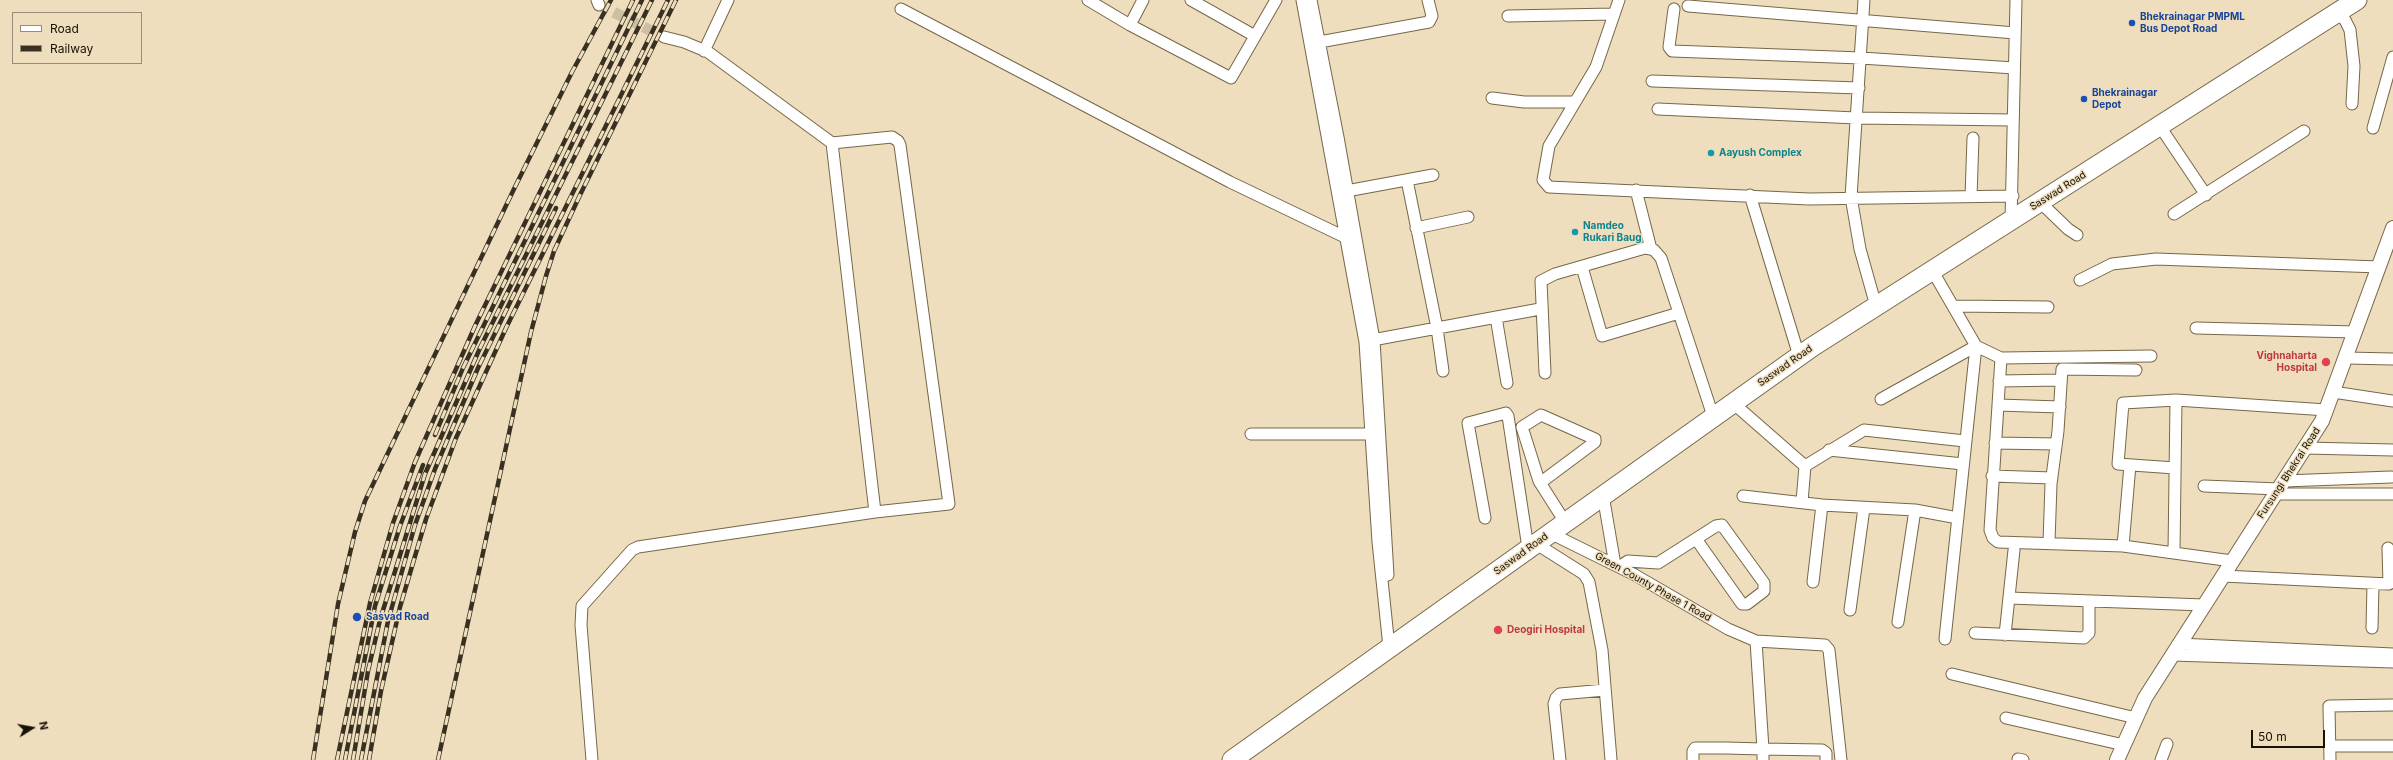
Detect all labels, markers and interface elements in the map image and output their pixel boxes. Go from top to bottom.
place label: Bhekrainagar PMPML Bus Depot Road [2140,11,2245,34]
legend [12,12,142,64]
marker: Bhekrainagar PMPML Bus Depot Road [2127,18,2137,28]
text: Road [50,21,79,36]
text: Railway [50,41,93,56]
place label: Bhekrainagar Depot [2092,87,2157,110]
marker: Bhekrainagar Depot [2079,94,2089,104]
place label: Aayush Complex [1719,147,1802,159]
marker: Aayush Complex [1706,148,1716,158]
street label: Saswad Road [2028,169,2088,213]
place label: Namdeo Rukari Baug [1583,220,1642,244]
marker: Namdeo Rukari Baug [1570,227,1580,237]
street label: Saswad Road [1755,343,1815,389]
place label: Vighnaharta Hospital [2256,350,2317,374]
marker: Vighnaharta Hospital [2320,356,2332,368]
street label: Fursungi Bhekrai Road [2255,425,2323,521]
street label: Saswad Road [1492,530,1550,578]
street label: Green County Phase 1 Road [1593,550,1713,624]
marker: Sasvad Road [351,611,363,623]
place label: Sasvad Road [366,611,429,623]
marker: Deogiri Hospital [1492,624,1504,636]
place label: Deogiri Hospital [1507,624,1585,636]
north arrow [12,708,52,748]
text: N [36,720,51,731]
scale bar [2253,722,2327,748]
text: 50 m [2258,729,2287,744]

